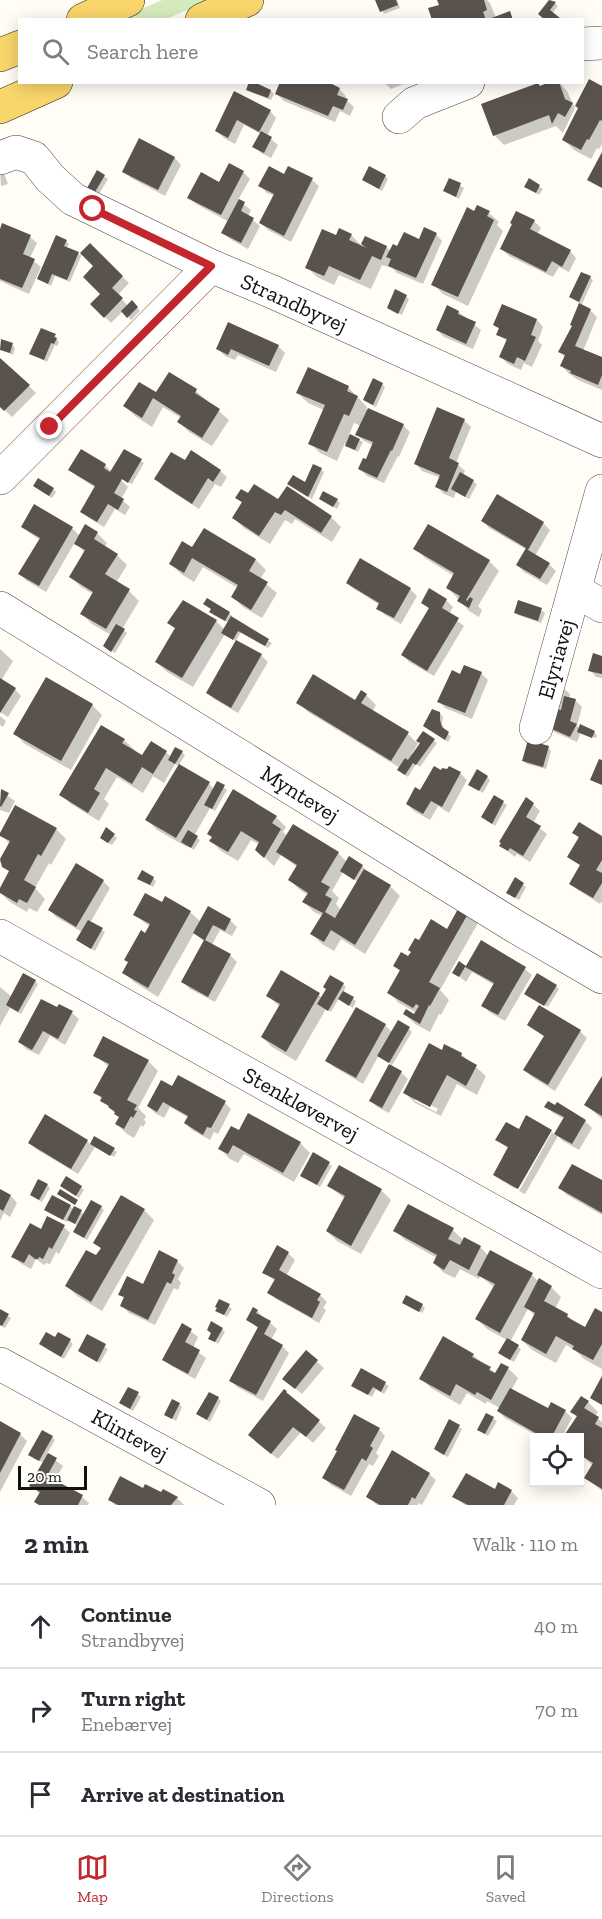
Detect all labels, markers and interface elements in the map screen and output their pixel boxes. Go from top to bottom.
search box [18,18,584,84]
icon: search [39,35,72,68]
text: Search here [87,38,198,65]
route start [79,195,105,221]
street label: Strandbyvej [237,268,351,338]
route end [36,413,62,439]
street label: Elyriavej [532,616,580,702]
street label: Myntevej [256,759,344,829]
street label: Stenkløvervej [238,1061,364,1147]
street label: Klintevej [87,1403,173,1467]
map controls [530,1433,584,1487]
button: locate [530,1433,584,1487]
scale bar [18,1463,87,1490]
text: 20 m [27,1467,62,1486]
text: 2 min [24,1528,89,1560]
text: Walk · 110 m [473,1532,578,1556]
text: Continue [81,1601,172,1628]
icon: ahead [24,1610,57,1643]
text: 40 m [534,1614,578,1638]
text: Strandbyvej [81,1628,184,1652]
text: Turn right [81,1685,185,1712]
icon: right [24,1694,57,1727]
text: 70 m [535,1698,578,1722]
text: Enebærvej [81,1712,172,1736]
icon: arrive [24,1778,57,1811]
text: Arrive at destination [81,1781,284,1808]
tab: Map [76,1851,109,1906]
tab: Directions [261,1851,334,1906]
tab: Saved [486,1851,526,1906]

